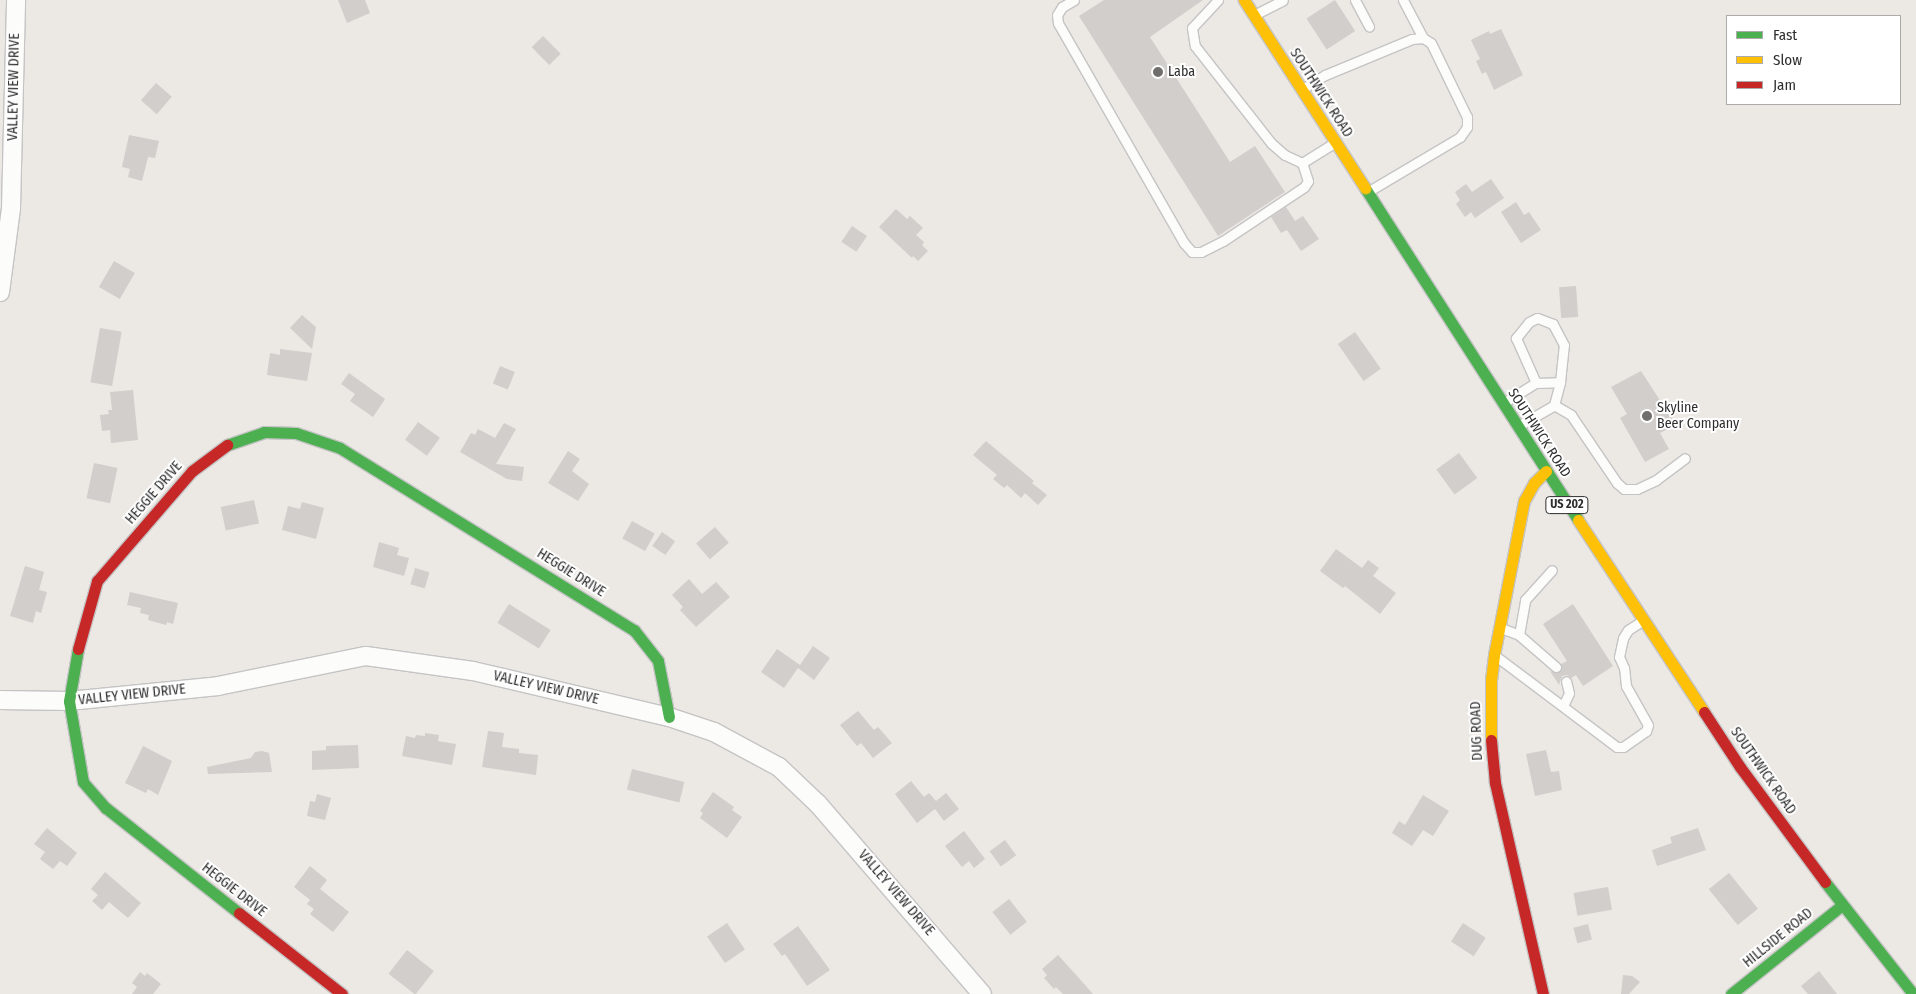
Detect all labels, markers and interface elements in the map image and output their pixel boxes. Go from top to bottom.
legend [1726,15,1901,105]
text: Fast [1773,26,1797,44]
street label: VALLEY VIEW DRIVE [5,33,23,141]
street label: SOUTHWICK ROAD [1286,45,1356,141]
text: Slow [1773,51,1802,69]
place label: Laba [1168,64,1195,80]
marker: Laba [1152,66,1164,78]
text: Jam [1773,76,1796,94]
street label: SOUTHWICK ROAD [1504,385,1574,481]
place label: Skyline Beer Company [1657,400,1739,432]
marker: Skyline Beer Company [1641,410,1653,422]
street label: HEGGIE DRIVE [122,458,186,528]
road number: US 202 [1544,496,1590,514]
street label: HEGGIE DRIVE [534,545,608,601]
street label: VALLEY VIEW DRIVE [492,668,600,708]
street label: VALLEY VIEW DRIVE [78,681,186,709]
street label: DUG ROAD [1468,701,1486,761]
street label: SOUTHWICK ROAD [1727,724,1799,818]
street label: VALLEY VIEW DRIVE [854,847,938,939]
street label: HEGGIE DRIVE [198,860,270,920]
street label: HILLSIDE ROAD [1740,905,1816,971]

